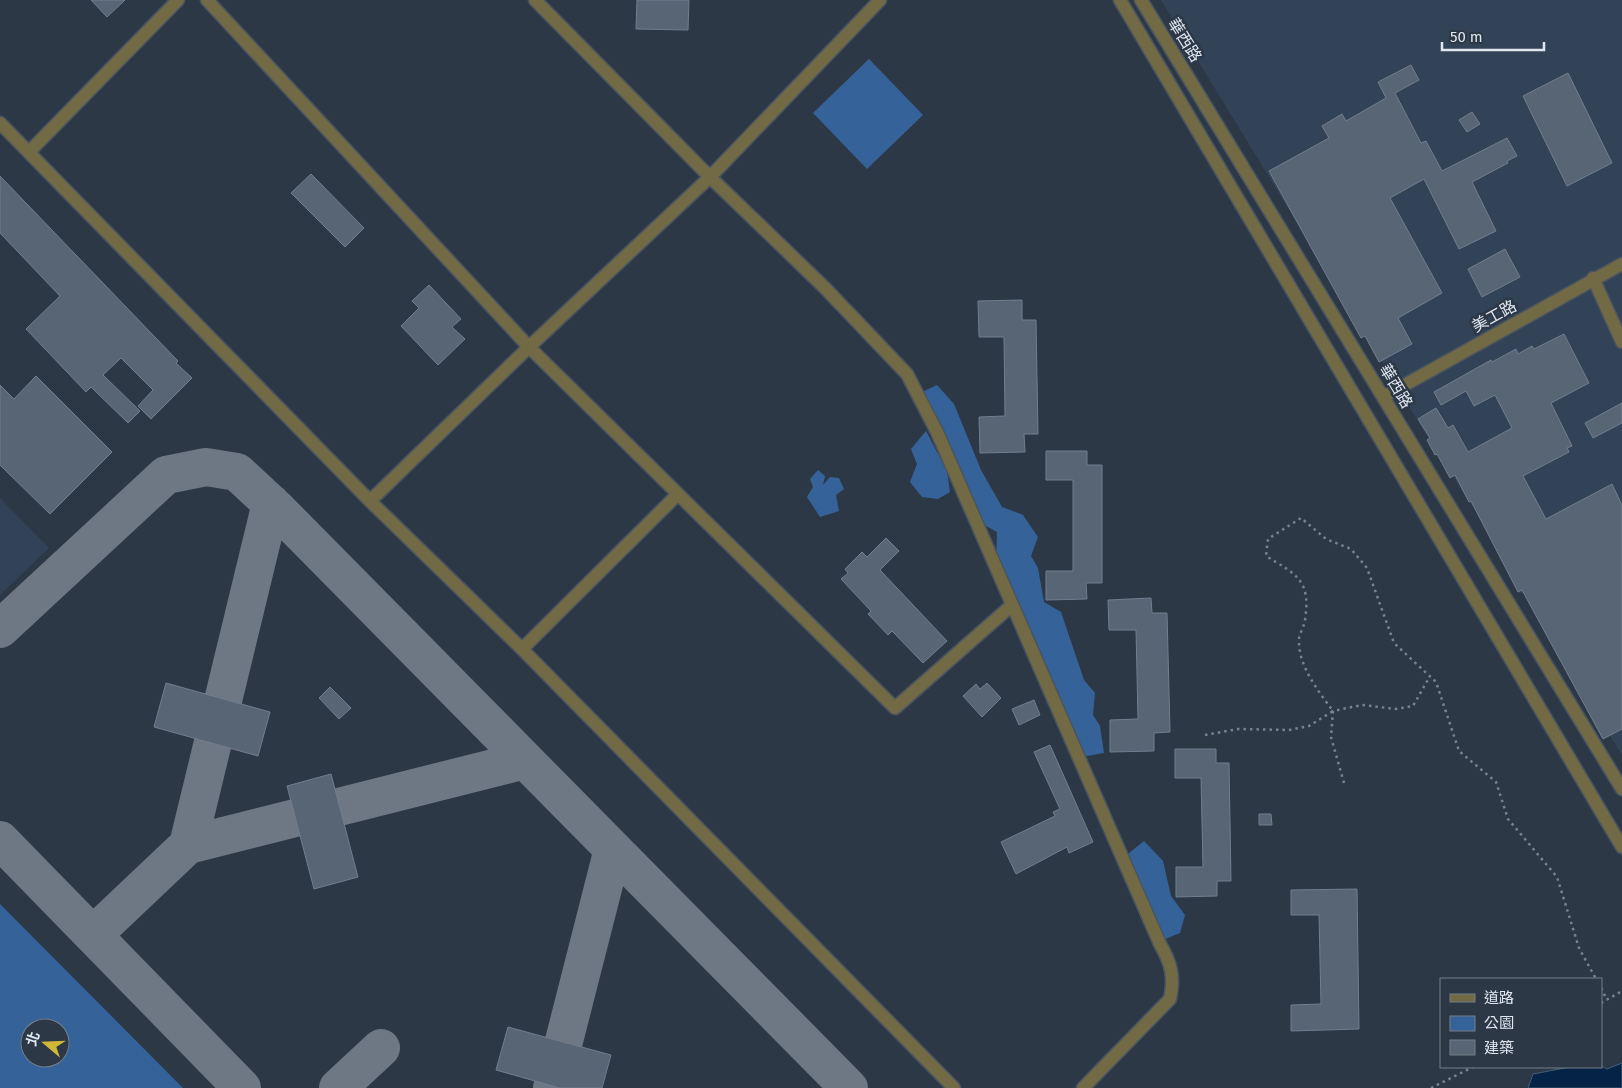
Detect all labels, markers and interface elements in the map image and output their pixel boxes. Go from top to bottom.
street label: 華西路 [1164,15,1206,65]
scale bar [1442,20,1544,52]
text: 50 m [1450,28,1483,46]
street label: 美工路 [1468,296,1520,336]
street label: 華西路 [1375,361,1417,411]
legend [1440,978,1602,1068]
text: 道路 [1484,989,1514,1007]
text: 公園 [1484,1014,1514,1032]
north arrow [20,1018,70,1068]
text: 北 [23,1030,43,1048]
text: 建築 [1484,1039,1514,1057]

